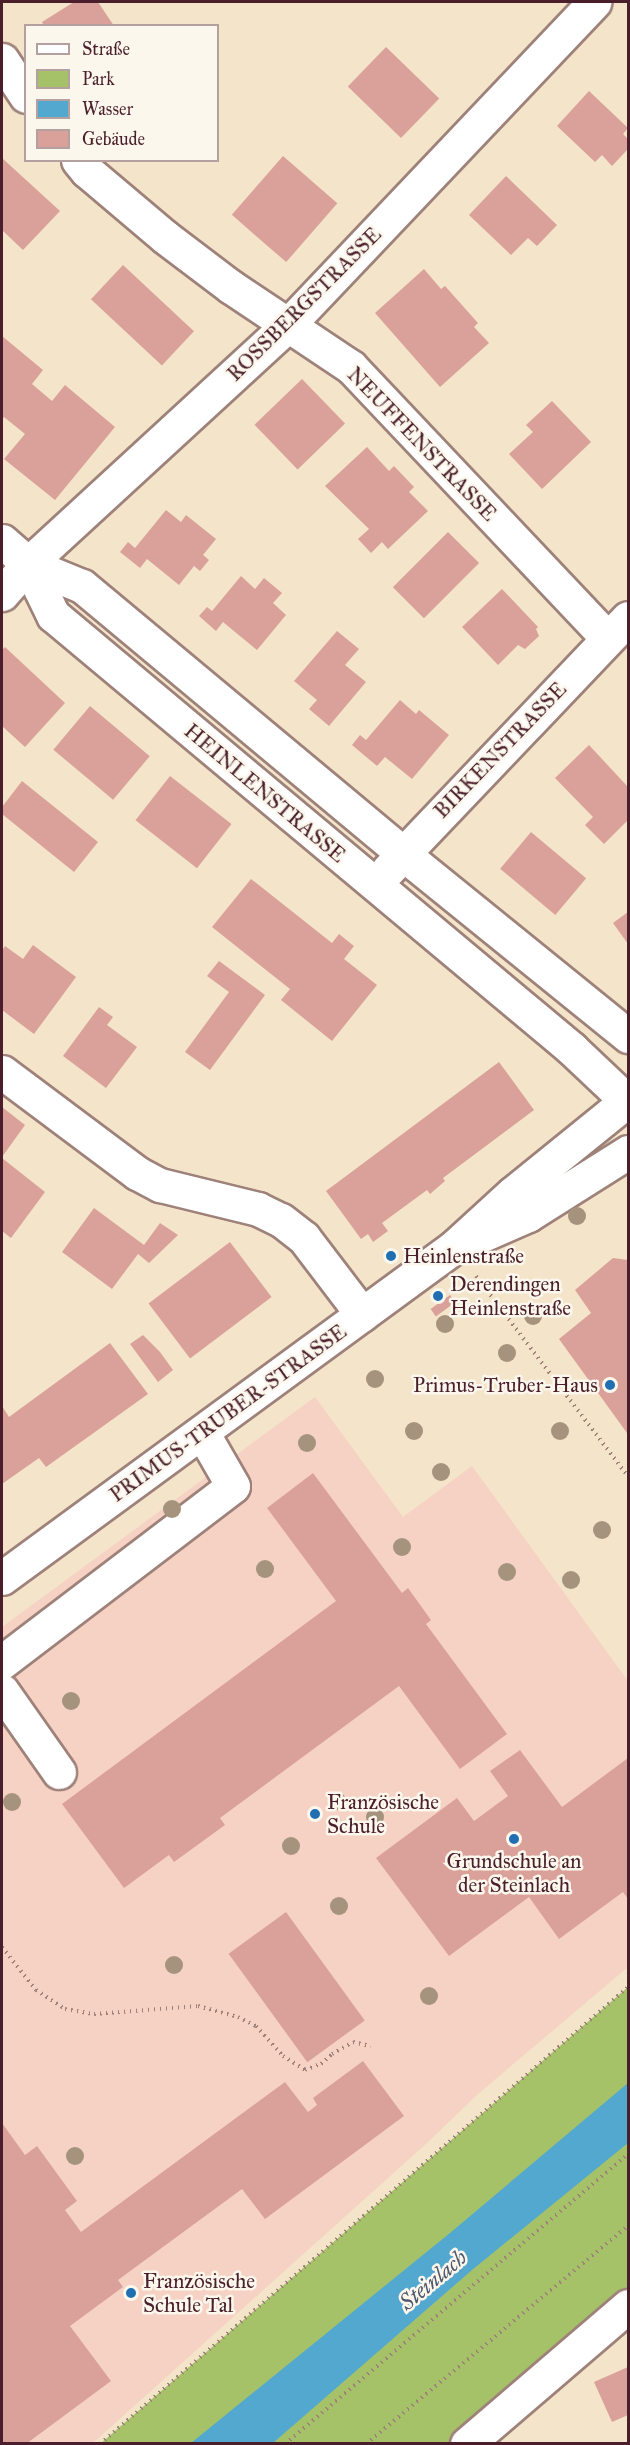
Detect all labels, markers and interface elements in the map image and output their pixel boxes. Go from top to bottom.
legend [24,24,219,162]
text: Straße [82,38,130,60]
text: Park [82,68,115,90]
text: Wasser [82,98,133,120]
text: Gebäude [82,128,145,150]
street label: ROSSBERGSTRASSE [222,222,386,386]
street label: NEUFFENSTRASSE [342,362,502,526]
street label: BIRKENSTRASSE [429,677,571,823]
street label: HEINLENSTRASSE [179,718,351,868]
place label: Heinlenstraße [403,1243,524,1269]
marker: Heinlenstraße [384,1249,398,1263]
place label: Derendingen Heinlenstraße [450,1271,571,1321]
marker: Derendingen Heinlenstraße [431,1289,445,1303]
street label: PRIMUS-TRUBER-STRASSE [105,1319,351,1507]
place label: Primus-Truber-Haus [413,1372,598,1398]
marker: Primus-Truber-Haus [603,1378,617,1392]
place label: Französische Schule [327,1789,439,1839]
marker: Französische Schule [308,1807,322,1821]
marker: Grundschule an der Steinlach [507,1832,521,1846]
place label: Grundschule an der Steinlach [447,1848,581,1898]
water label: Steinlach [394,2244,472,2316]
place label: Französische Schule Tal [143,2268,255,2318]
marker: Französische Schule Tal [124,2286,138,2300]

